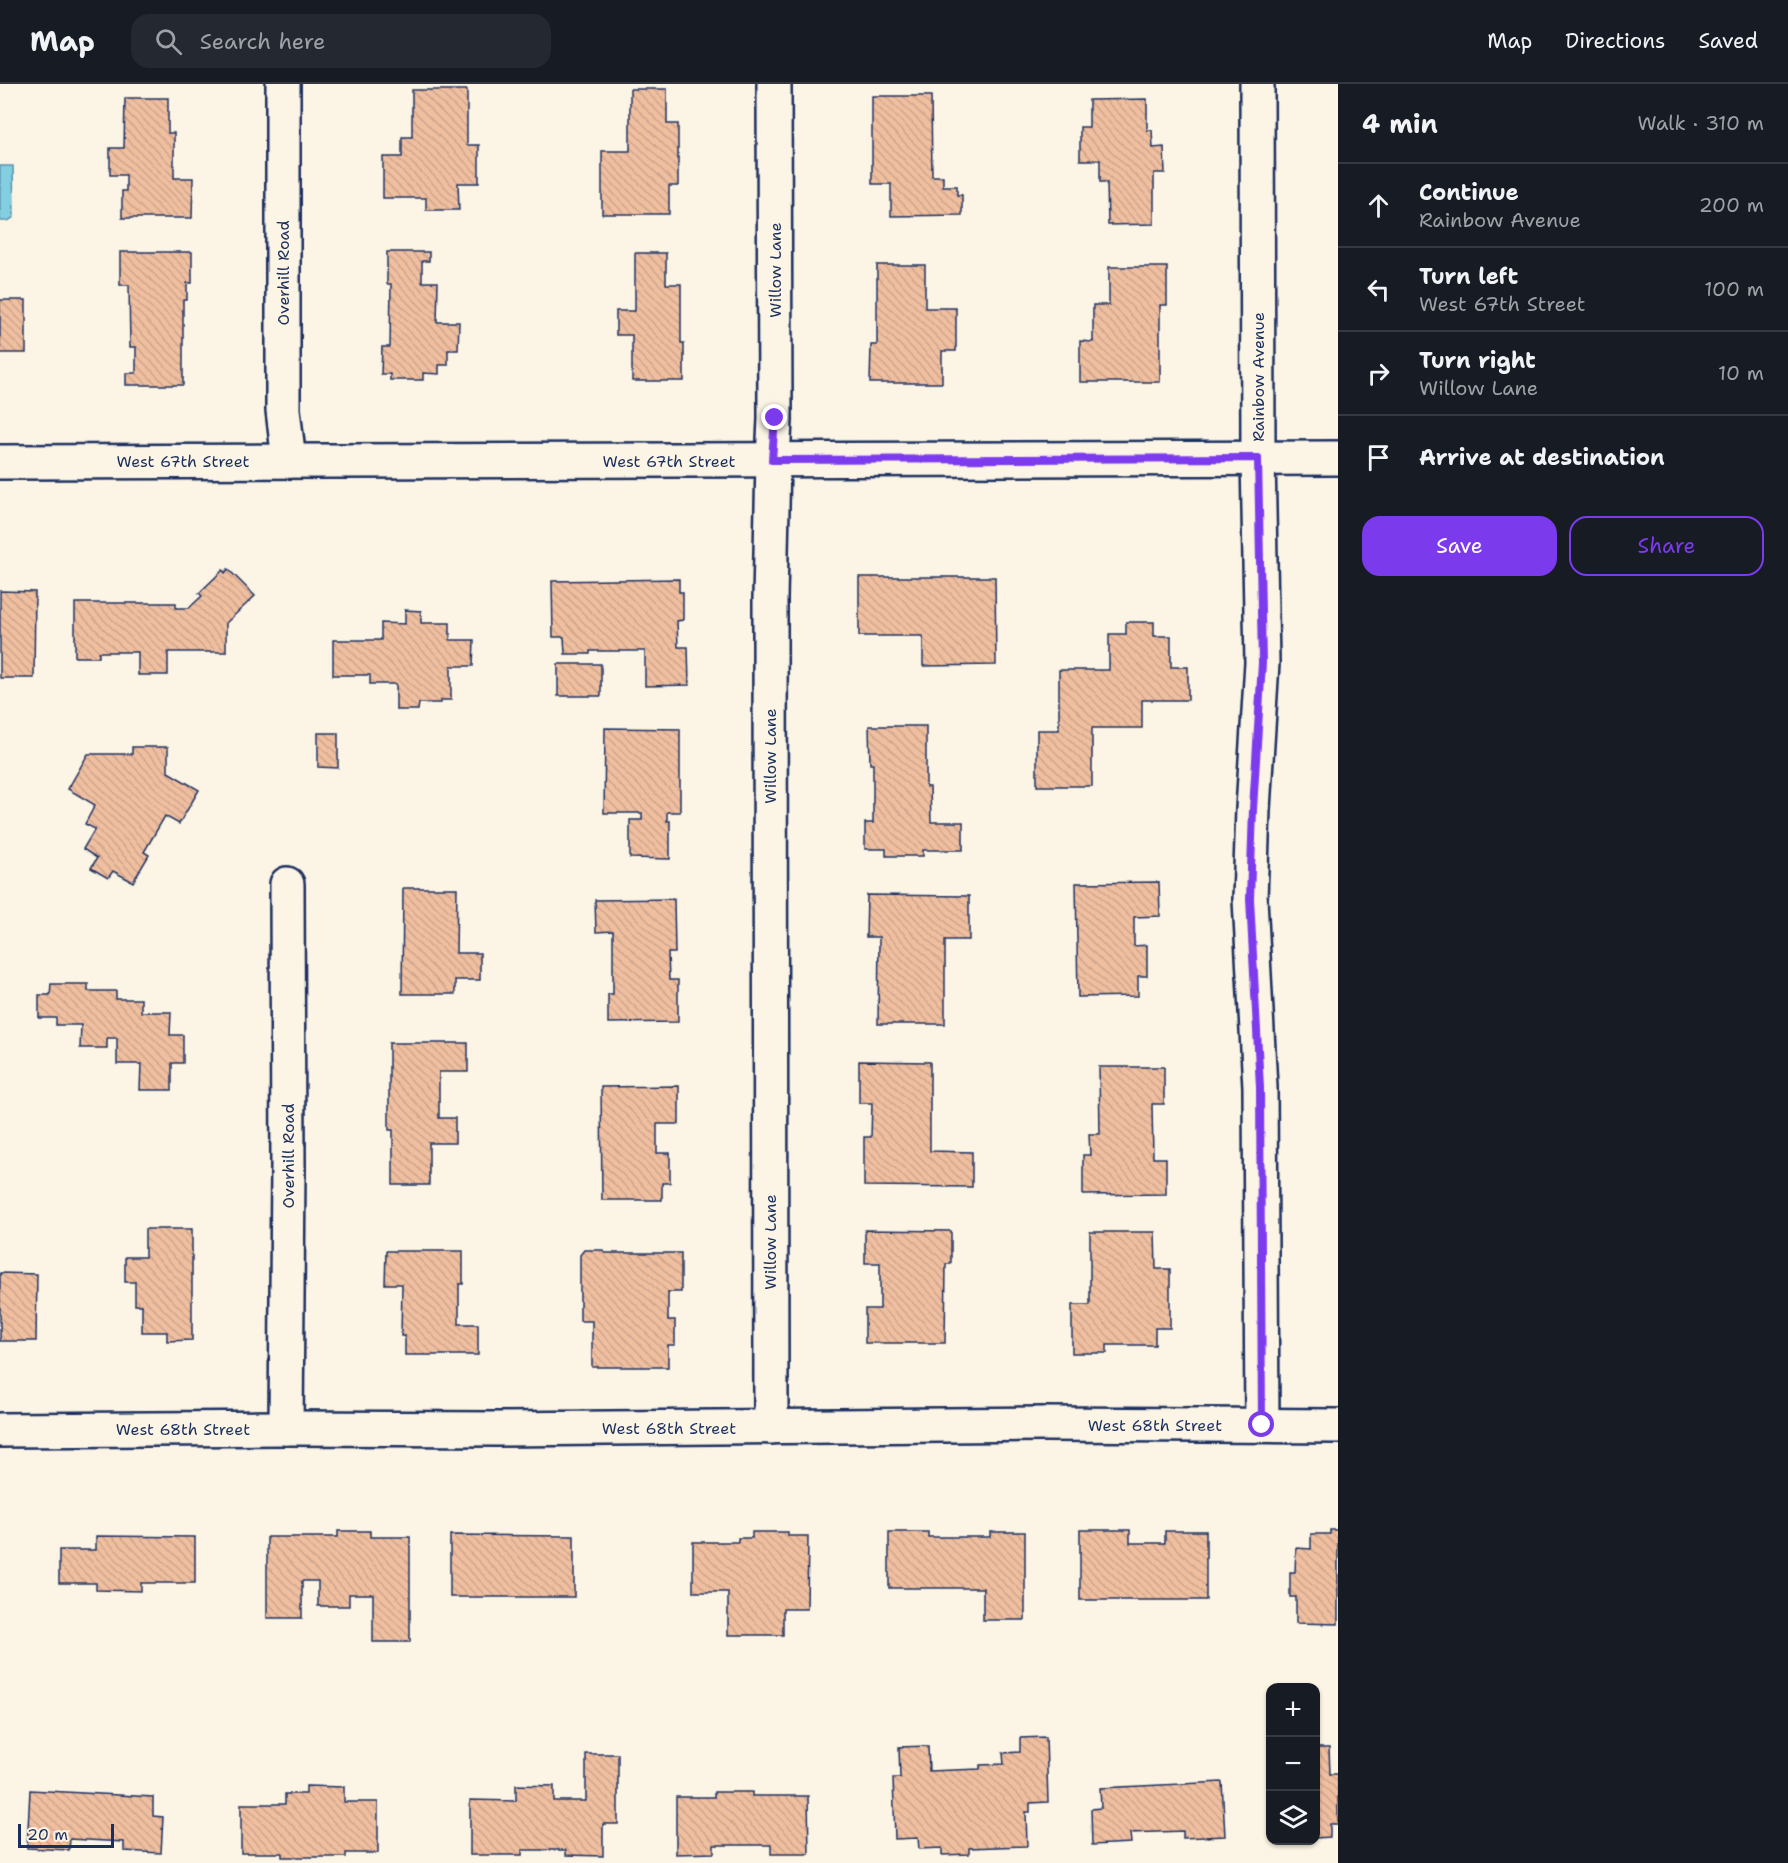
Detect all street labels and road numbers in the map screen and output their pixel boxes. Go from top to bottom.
street label: Overhill Road [273,220,294,326]
street label: Willow Lane [765,222,786,318]
street label: Rainbow Avenue [1248,312,1269,442]
street label: West 67th Street [116,451,250,472]
street label: West 67th Street [602,451,736,472]
street label: Willow Lane [760,708,781,804]
street label: Overhill Road [278,1103,299,1209]
street label: Willow Lane [760,1194,781,1290]
street label: West 68th Street [1088,1415,1222,1436]
street label: West 68th Street [602,1418,736,1439]
street label: West 68th Street [116,1419,250,1440]

